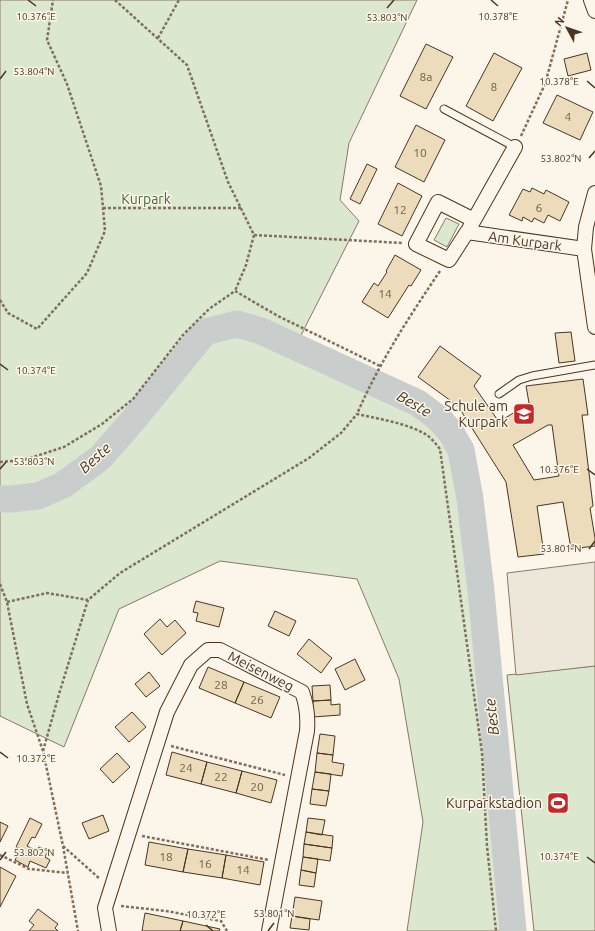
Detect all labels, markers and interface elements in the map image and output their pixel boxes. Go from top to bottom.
north arrow [547,8,587,48]
text: 10.376°E [16,11,56,22]
text: 10.378°E [478,11,518,22]
text: 53.803°N [366,12,408,23]
text: N [552,15,567,29]
text: 53.804°N [13,66,55,77]
house number: 8a [420,70,432,83]
text: 10.378°E [539,76,579,87]
house number: 8 [491,80,498,93]
house number: 4 [565,110,572,123]
house number: 10 [413,146,427,159]
text: 53.802°N [540,153,582,164]
park label: Kurpark [121,191,171,207]
house number: 6 [536,201,543,214]
house number: 12 [393,203,407,216]
street label: Am Kurpark [487,228,563,254]
house number: 14 [378,287,392,300]
text: 10.374°E [16,365,56,376]
water label: Beste [394,387,435,420]
place label: Schule am Kurpark [444,398,508,430]
school or university icon: Schule am Kurpark [511,401,537,427]
water label: Beste [75,439,114,476]
text: 53.803°N [13,456,55,467]
text: 10.376°E [539,464,579,475]
text: 53.801°N [540,543,582,554]
street label: Meisenweg [225,648,297,694]
house number: 28 [214,678,228,691]
house number: 26 [250,693,264,706]
water label: Beste [481,698,502,736]
text: 10.372°E [16,753,56,764]
house number: 24 [179,761,193,774]
house number: 22 [214,770,228,783]
house number: 20 [250,780,264,793]
sports icon: Kurparkstadion [545,790,571,816]
place label: Kurparkstadion [446,795,542,811]
text: 53.802°N [13,847,55,858]
house number: 18 [159,850,173,863]
text: 10.374°E [539,851,579,862]
house number: 16 [198,857,212,870]
house number: 14 [236,863,250,876]
text: 53.801°N [253,908,295,919]
text: 10.372°E [186,909,226,920]

